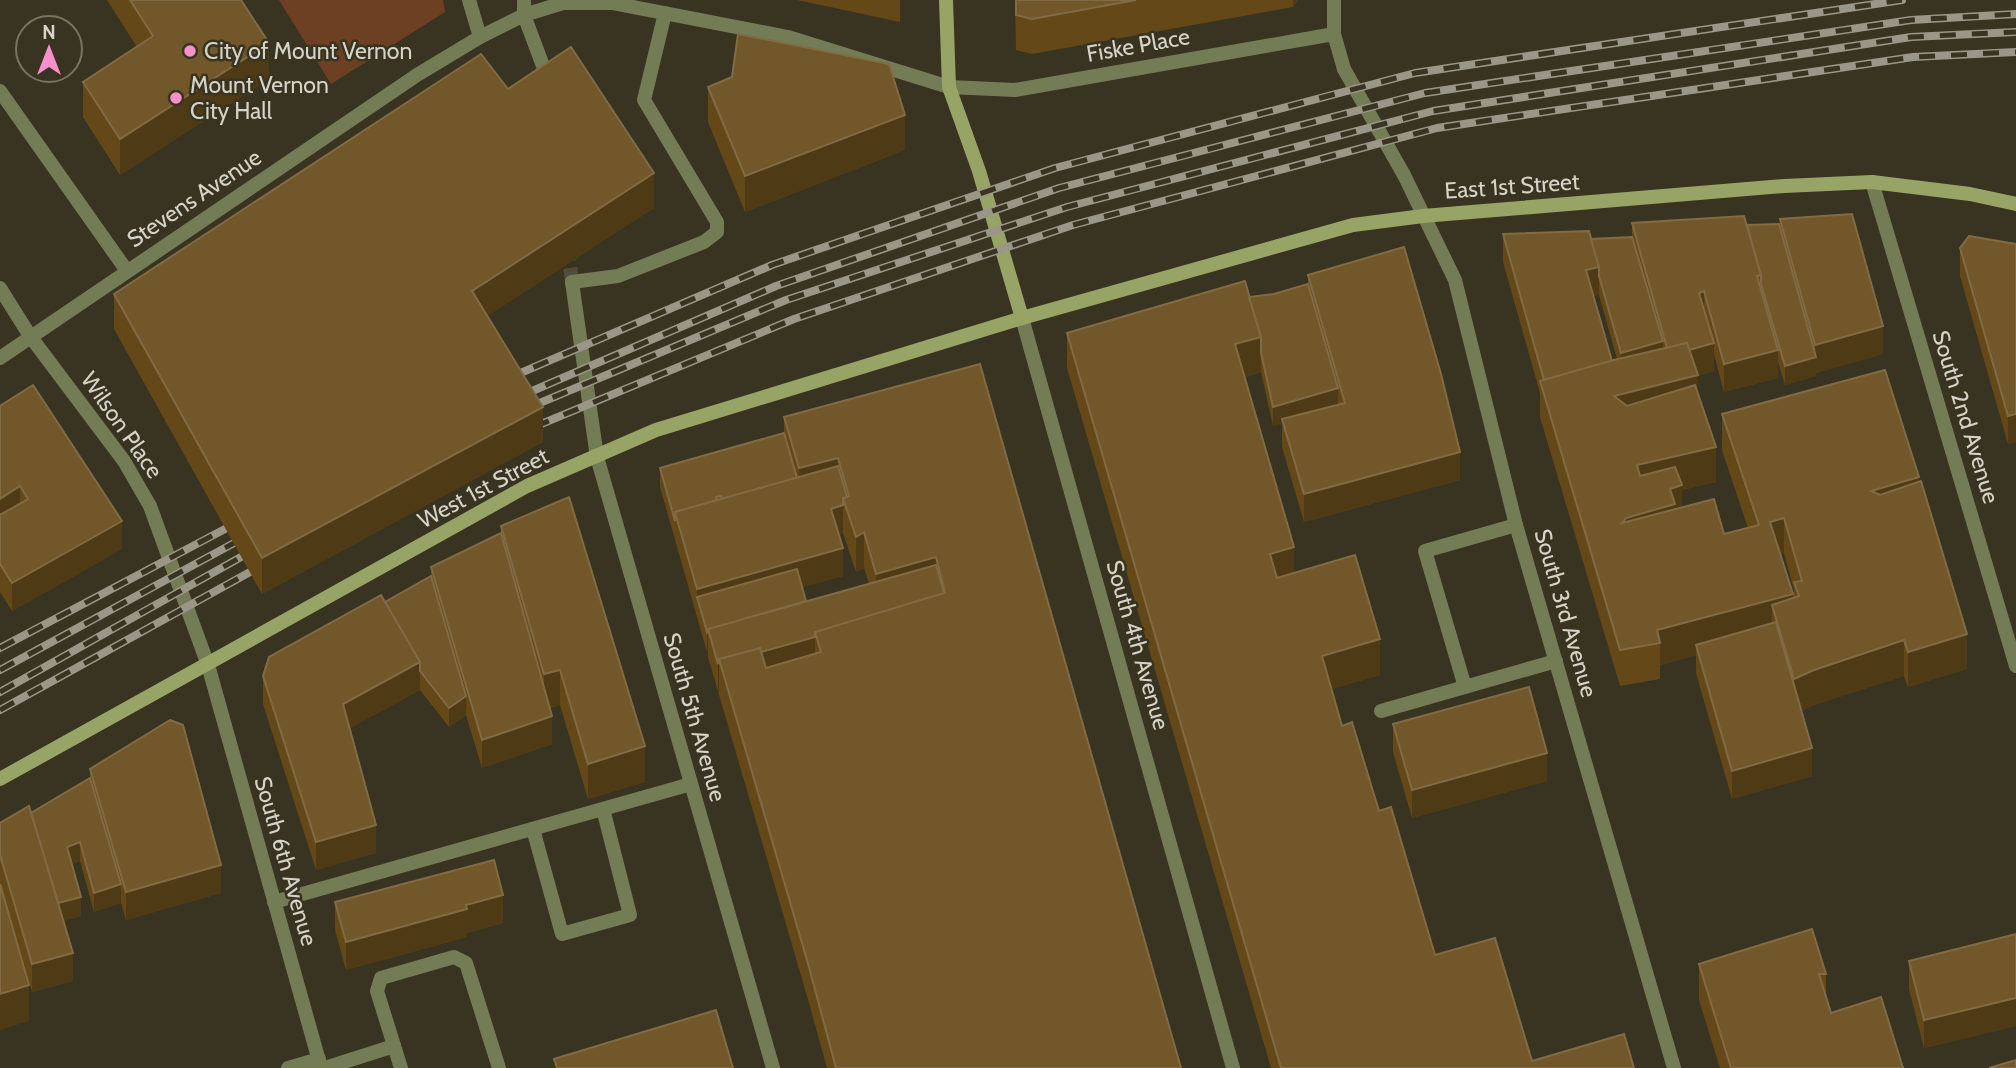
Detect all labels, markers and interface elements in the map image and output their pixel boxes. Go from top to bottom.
north arrow [14,14,84,84]
text: N [42,21,56,44]
street label: Fiske Place [1084,22,1192,68]
place label: City of Mount Vernon [204,37,412,65]
marker: City of Mount Vernon [182,43,198,59]
place label: Mount Vernon City Hall [190,71,329,125]
marker: Mount Vernon City Hall [168,90,184,106]
street label: Stevens Avenue [122,143,267,253]
street label: East 1st Street [1444,167,1581,205]
street label: South 2nd Avenue [1926,327,2006,507]
street label: Wilson Place [75,366,169,484]
street label: West 1st Street [413,442,553,534]
street label: South 3rd Avenue [1529,526,1603,701]
street label: South 4th Avenue [1100,557,1176,733]
street label: South 5th Avenue [658,629,733,805]
street label: South 6th Avenue [248,773,324,949]

